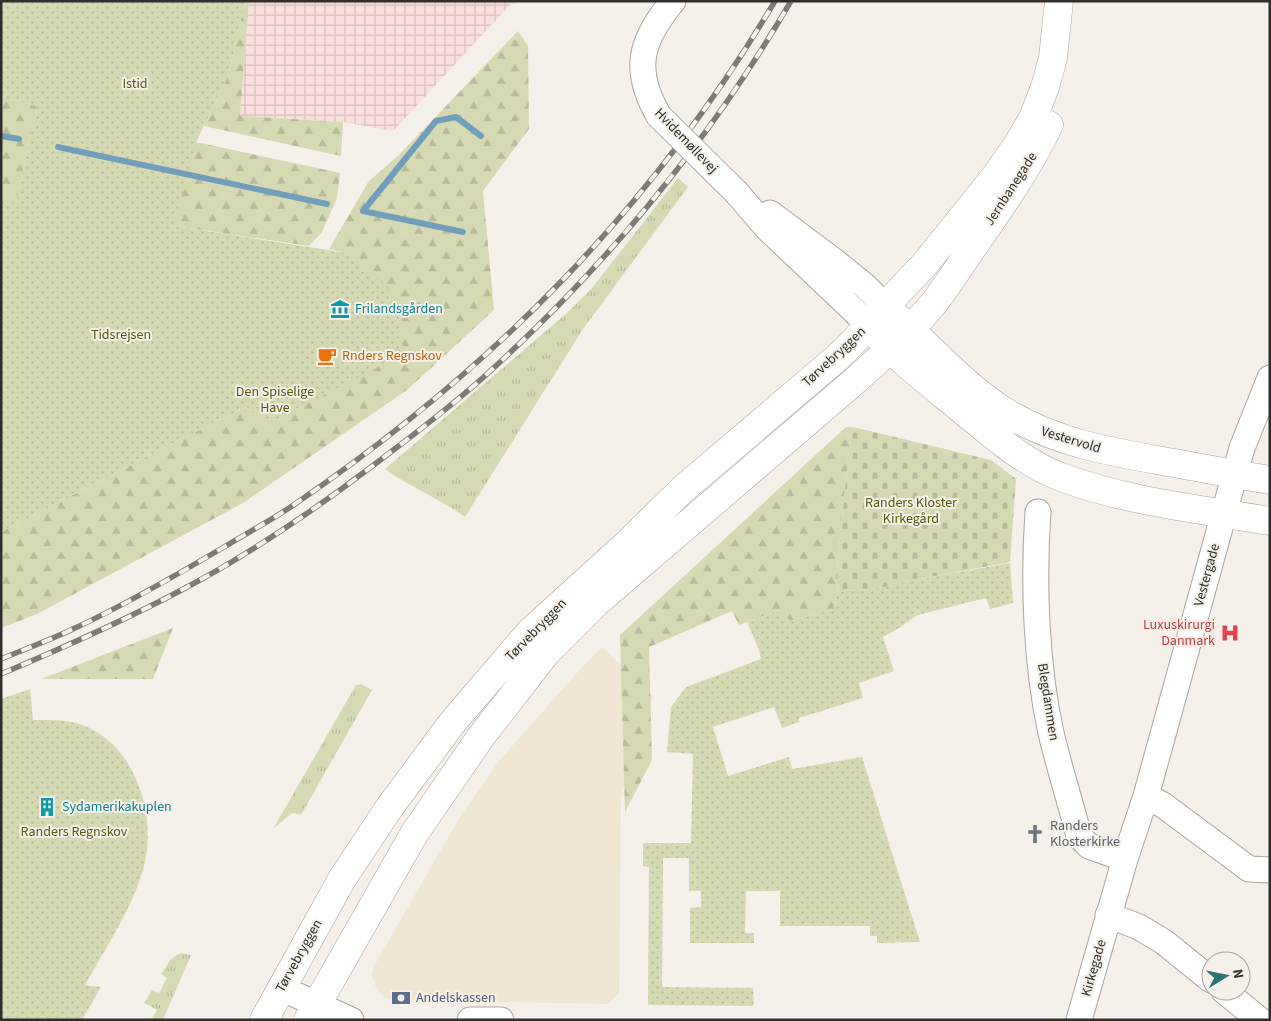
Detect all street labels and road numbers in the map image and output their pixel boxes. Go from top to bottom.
street label: Hvidemøllevej [650,104,722,178]
street label: Jernbanegade [980,148,1042,230]
street label: Tørvebryggen [798,322,870,392]
street label: Vestervold [1039,421,1103,459]
street label: Vestergade [1189,541,1225,609]
street label: Tørvebryggen [501,594,571,666]
street label: Blegdammen [1032,662,1064,742]
street label: Tørvebryggen [271,916,327,996]
street label: Kirkegade [1076,937,1112,999]

